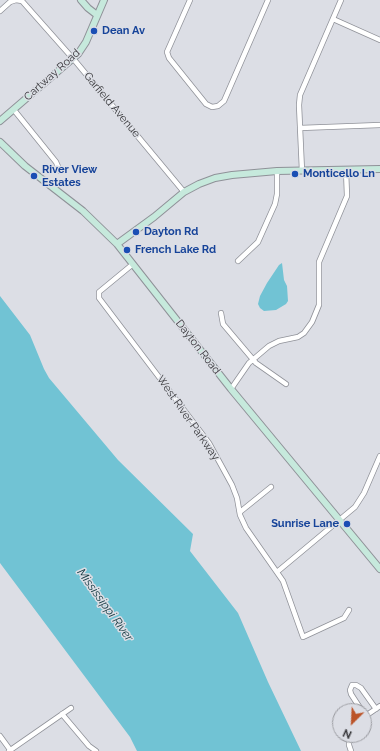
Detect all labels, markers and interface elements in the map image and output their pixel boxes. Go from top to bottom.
place label: Dean Av [102,24,145,38]
marker: Dean Av [89,26,99,36]
street label: Cartway Road [21,46,83,104]
street label: Garfield Avenue [81,70,143,140]
place label: River View Estates [42,163,97,189]
place label: Monticello Ln [303,167,375,181]
marker: Monticello Ln [290,169,300,179]
marker: River View Estates [29,171,39,181]
place label: Dayton Rd [144,225,198,239]
marker: Dayton Rd [131,227,141,237]
place label: French Lake Rd [135,243,216,257]
marker: French Lake Rd [122,245,132,255]
street label: Dayton Road [173,317,223,377]
street label: West River Parkway [154,373,222,463]
place label: Sunrise Lane [271,517,339,531]
marker: Sunrise Lane [342,519,352,529]
water label: Mississippi River [74,566,136,644]
north arrow [332,703,372,743]
text: N [341,726,354,741]

